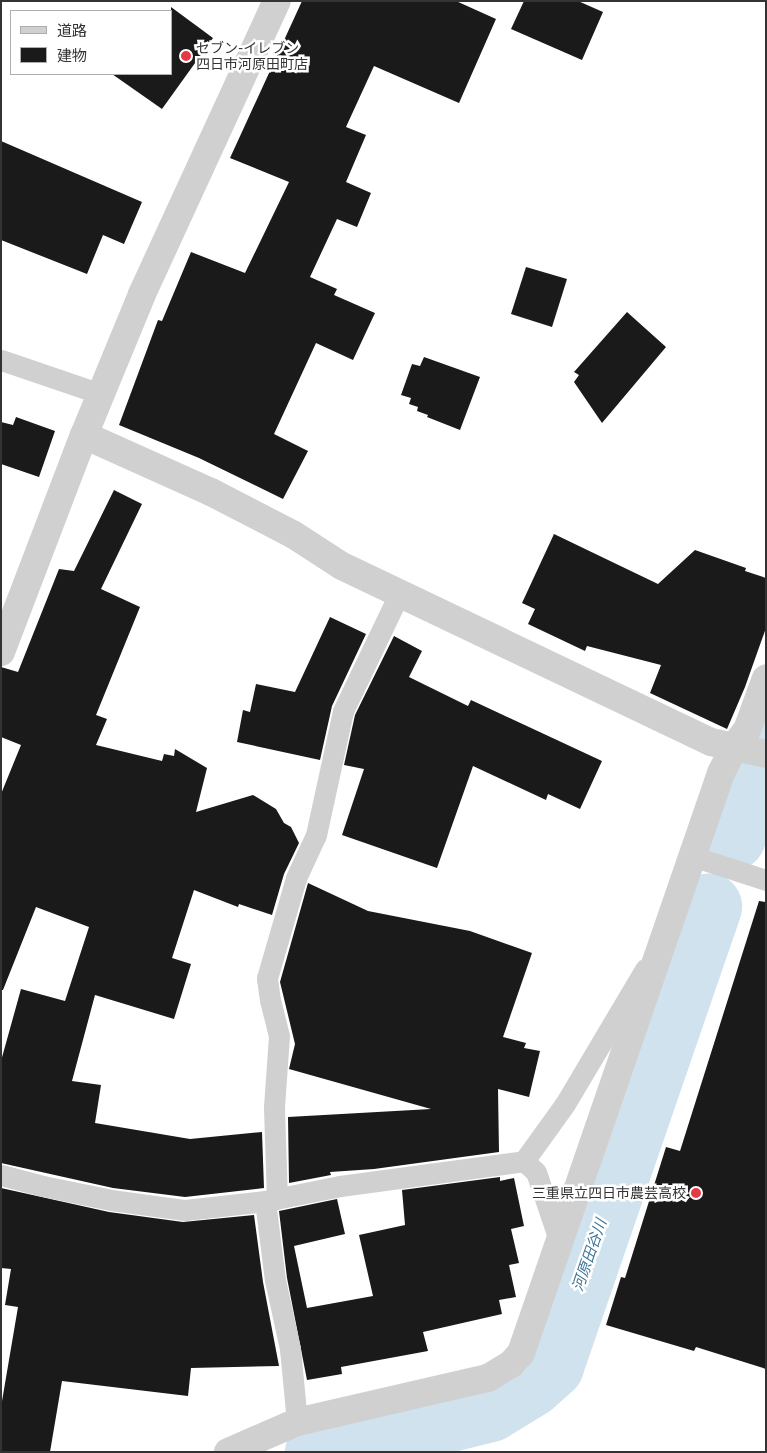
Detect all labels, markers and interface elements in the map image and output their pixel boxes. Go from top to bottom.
legend [10,10,172,75]
text: 道路 [57,22,87,39]
place label: セブン-イレブン 四日市河原田町店 [196,40,308,72]
text: 建物 [57,47,87,64]
marker: セブン-イレブン 四日市河原田町店 [180,50,192,62]
place label: 三重県立四日市農芸高校 [532,1185,686,1201]
marker: 三重県立四日市農芸高校 [690,1187,702,1199]
water label: 河原田谷川 [568,1217,610,1293]

